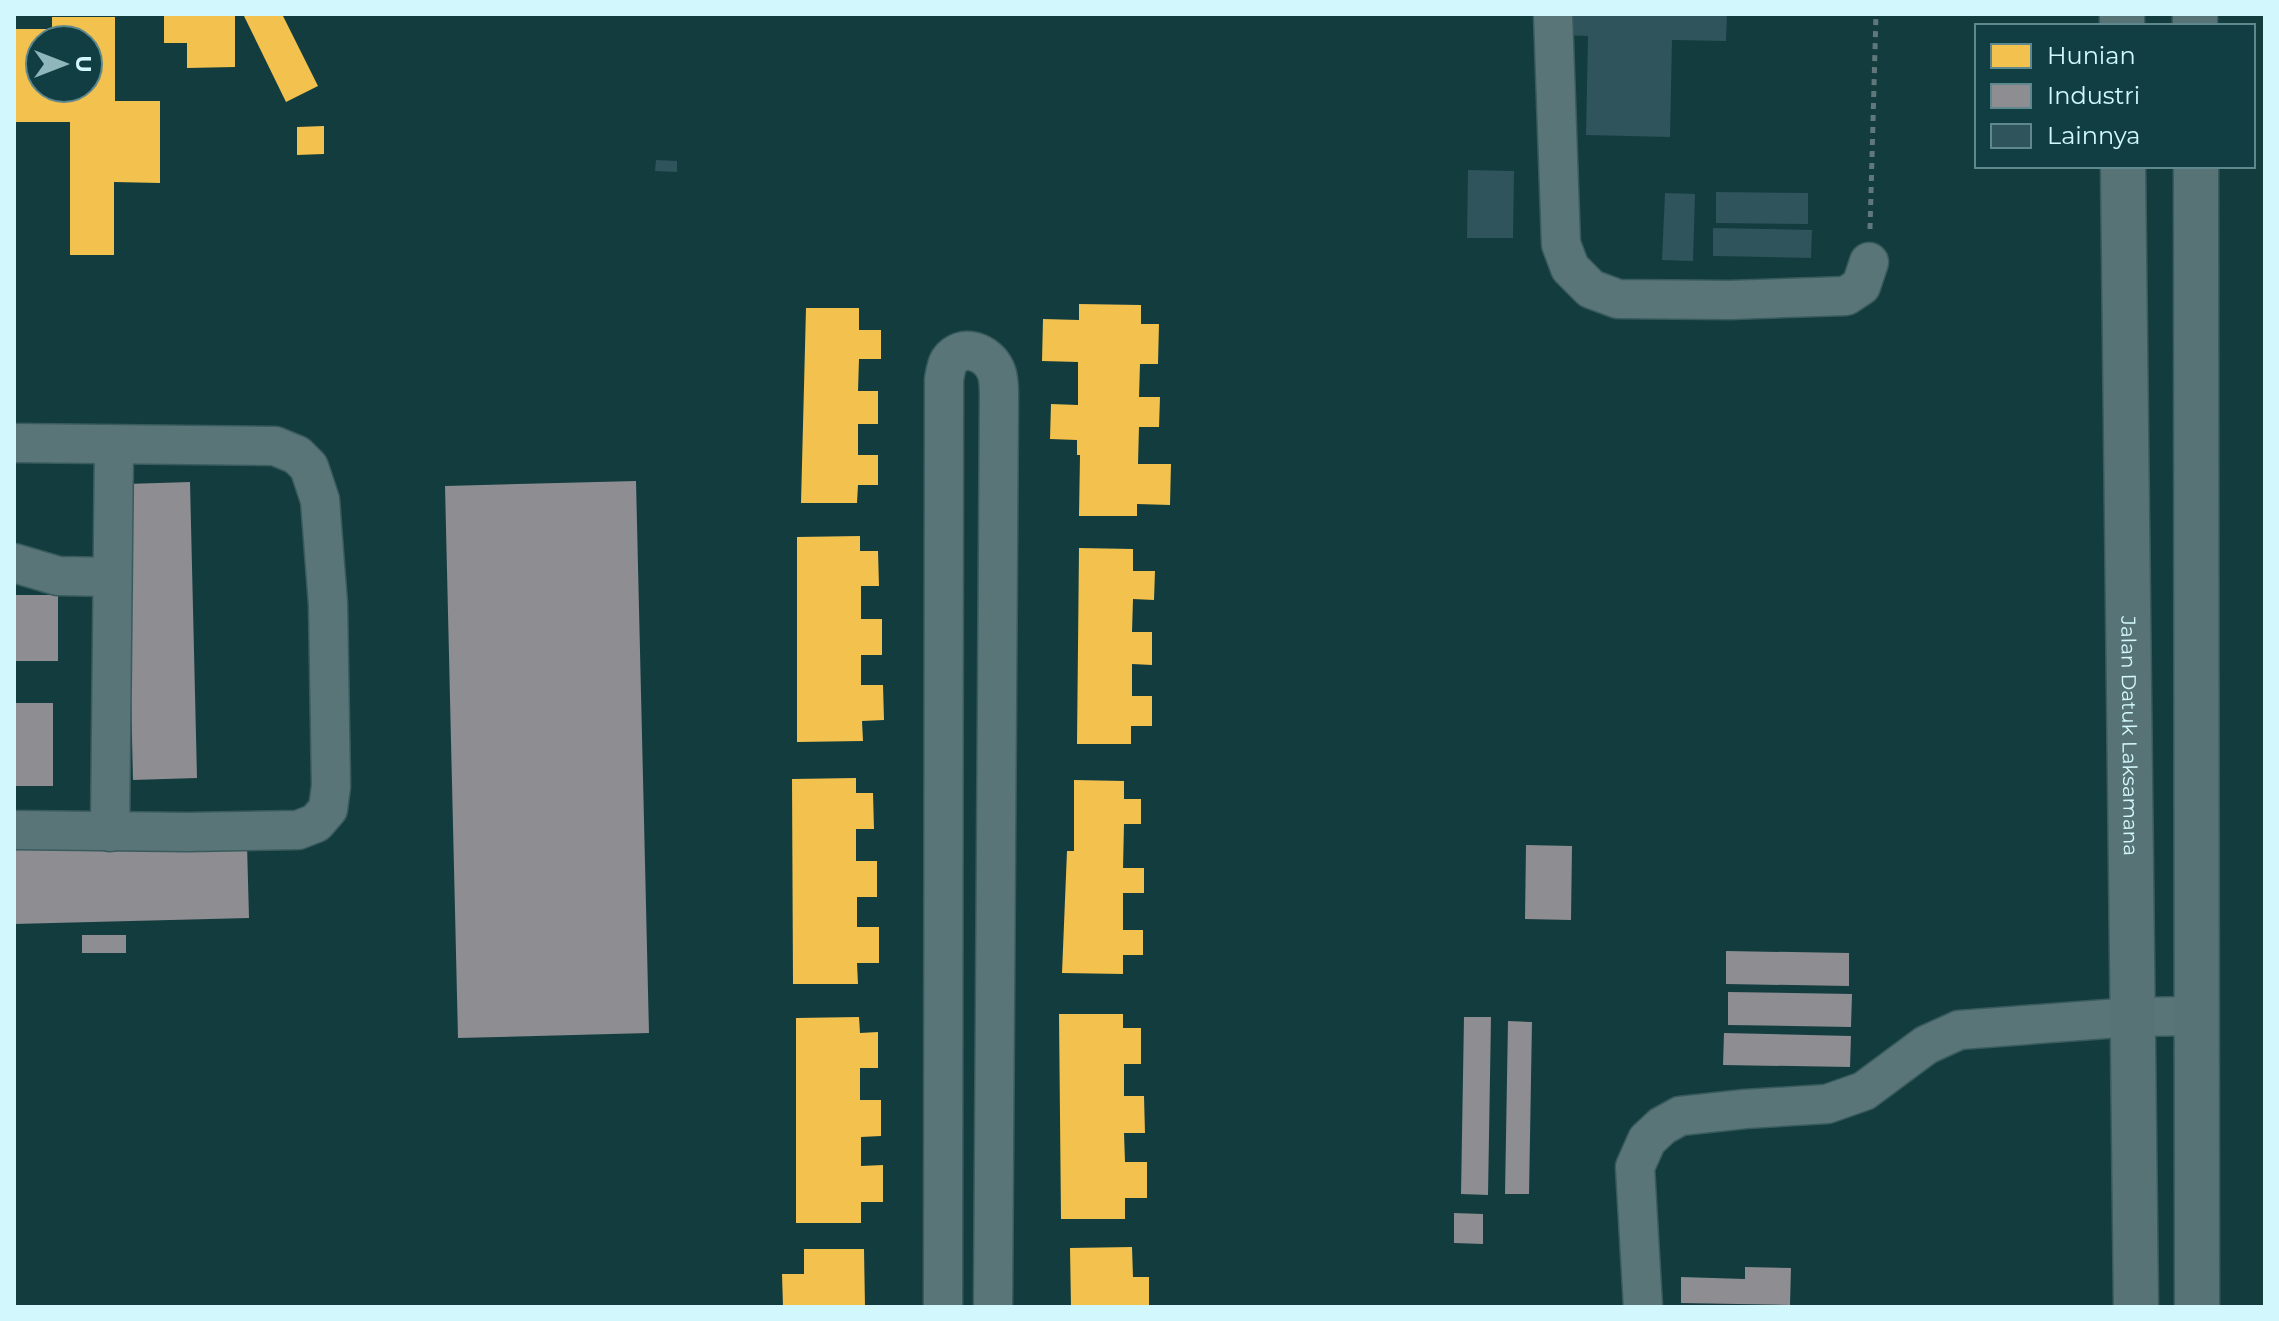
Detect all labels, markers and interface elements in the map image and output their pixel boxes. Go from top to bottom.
north arrow [24,24,104,104]
legend [1975,24,2255,168]
text: Hunian [2047,41,2136,70]
text: U [70,55,97,73]
text: Industri [2047,81,2140,110]
text: Lainnya [2047,121,2140,150]
street label: Jalan Datuk Laksamana [2116,615,2143,856]

